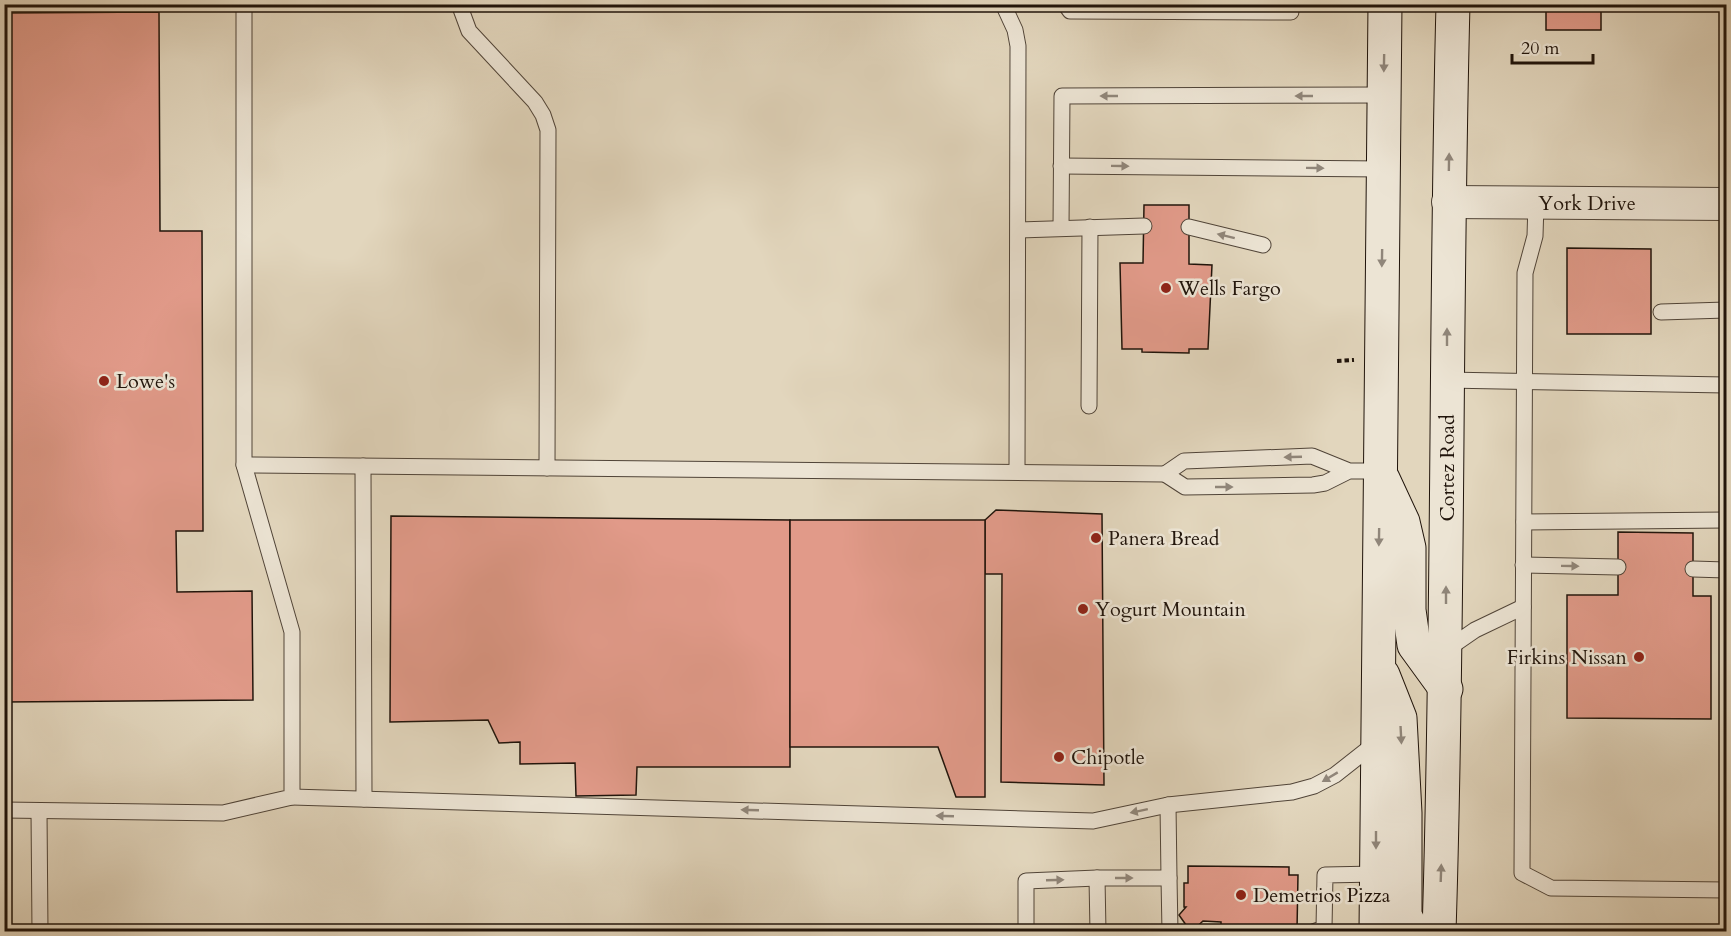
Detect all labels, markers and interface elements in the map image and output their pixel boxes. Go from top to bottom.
scale bar [1512,27,1593,65]
text: 20 m [1521,36,1560,61]
one-way arrow [1379,53,1389,72]
one-way arrow [1100,91,1119,101]
one-way arrow [1295,91,1314,101]
one-way arrow [1444,152,1454,171]
one-way arrow [1110,161,1129,171]
one-way arrow [1305,163,1324,173]
street label: York Drive [1538,190,1636,217]
one-way arrow [1216,231,1235,240]
one-way arrow [1377,248,1387,267]
place label: Wells Fargo [1177,275,1281,302]
marker: Wells Fargo [1159,281,1173,295]
one-way arrow [1442,328,1452,347]
place label: Lowe's [116,368,175,395]
marker: Lowe's [97,374,111,388]
street label: Cortez Road [1434,414,1461,522]
one-way arrow [1284,452,1303,462]
one-way arrow [1215,482,1234,492]
place label: Panera Bread [1108,525,1220,552]
one-way arrow [1374,527,1384,546]
marker: Panera Bread [1089,531,1103,545]
one-way arrow [1561,561,1580,571]
one-way arrow [1441,586,1451,605]
place label: Yogurt Mountain [1095,596,1246,623]
marker: Yogurt Mountain [1076,602,1090,616]
place label: Firkins Nissan [1507,644,1628,671]
marker: Firkins Nissan [1632,650,1646,664]
one-way arrow [1396,726,1405,745]
place label: Chipotle [1071,744,1145,771]
marker: Chipotle [1052,750,1066,764]
one-way arrow [1322,772,1338,783]
one-way arrow [741,806,760,815]
one-way arrow [1130,807,1149,816]
one-way arrow [936,811,955,821]
one-way arrow [1371,830,1381,849]
one-way arrow [1437,864,1446,883]
one-way arrow [1114,873,1133,883]
one-way arrow [1045,875,1064,885]
place label: Demetrios Pizza [1253,882,1391,909]
marker: Demetrios Pizza [1234,888,1248,902]

